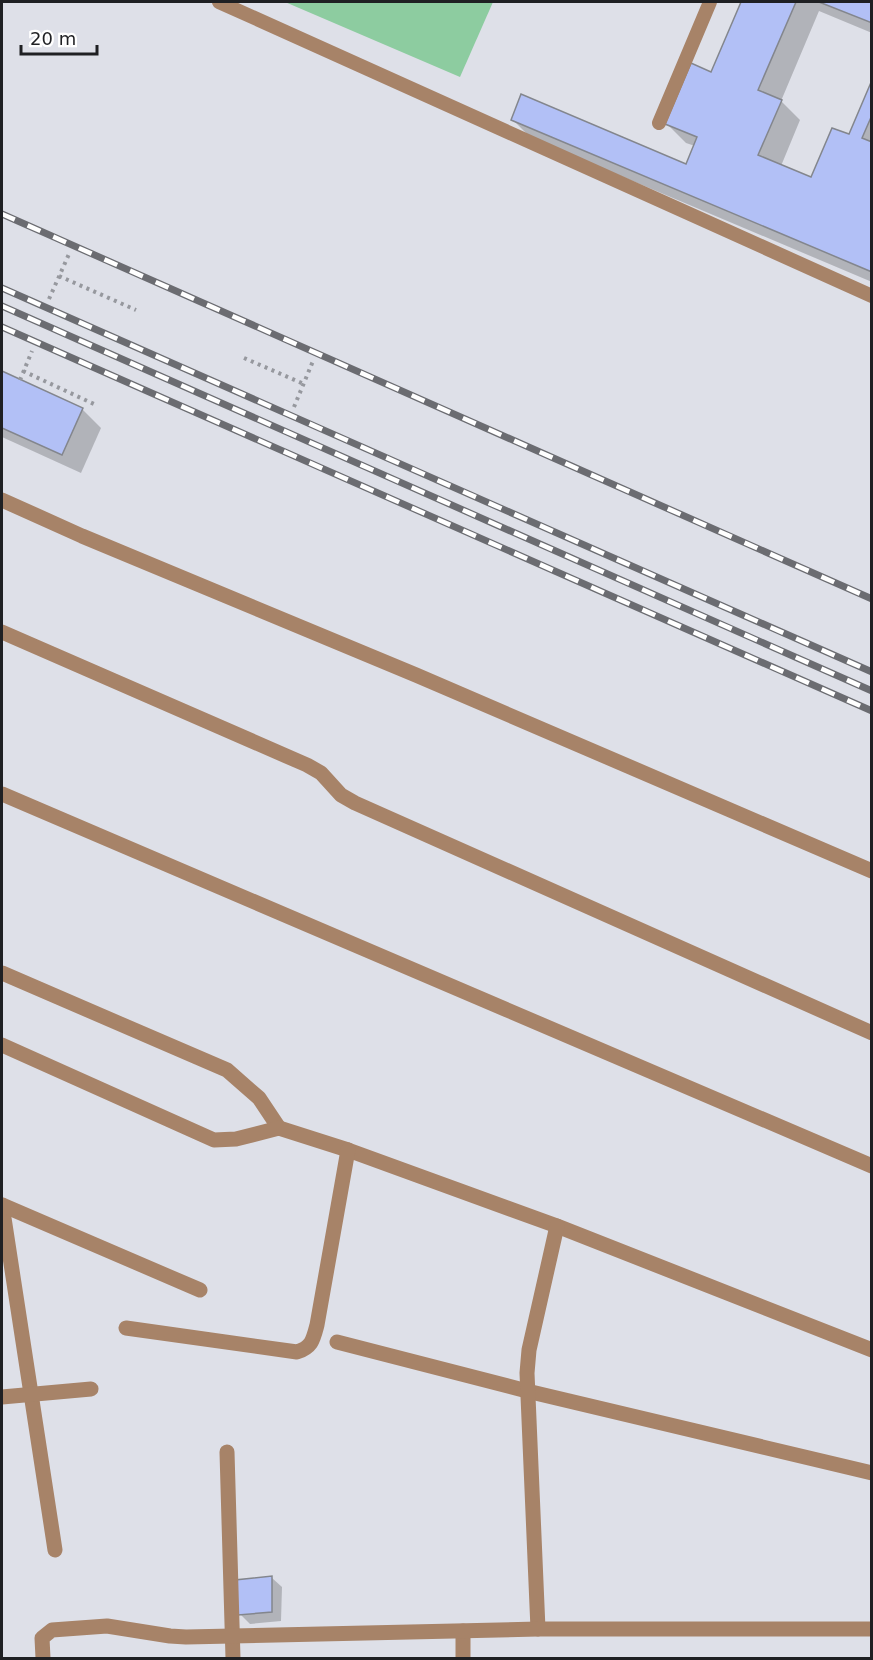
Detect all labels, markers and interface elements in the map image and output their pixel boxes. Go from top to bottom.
scale bar [21,18,98,56]
text: 20 m [30,28,76,49]

